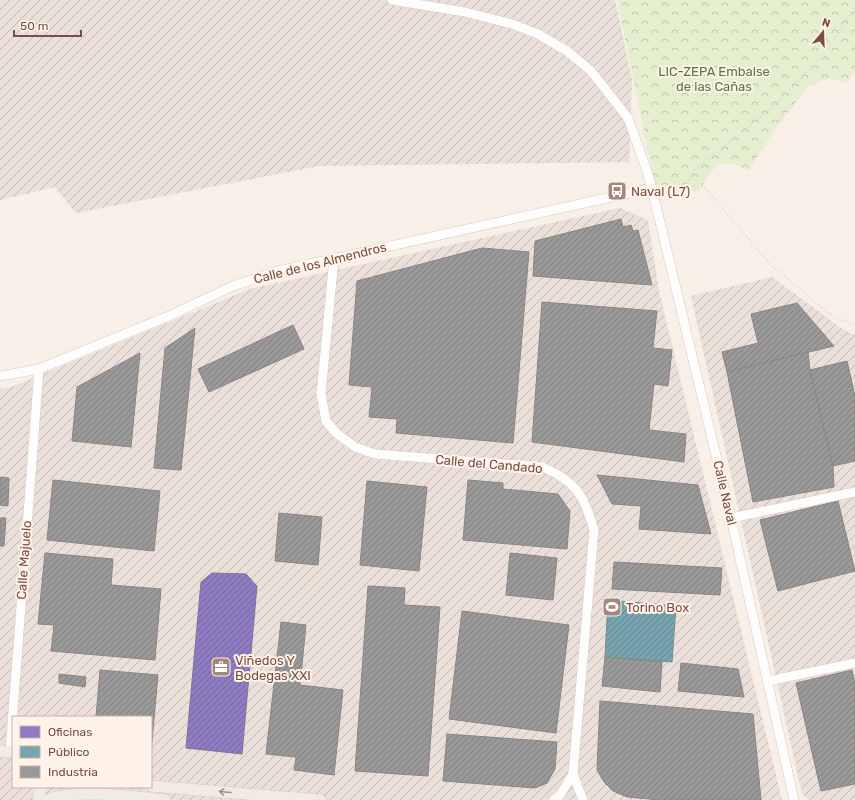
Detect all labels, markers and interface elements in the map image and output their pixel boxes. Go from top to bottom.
scale bar [14,12,81,38]
north arrow [803,12,843,52]
text: N [820,16,832,30]
text: 50 m [20,19,48,33]
park label: LIC-ZEPA Embalse de las Cañas [658,64,770,94]
bus stop icon: Naval (L7) [606,180,628,202]
place label: Naval (L7) [631,184,690,199]
street label: Calle de los Almendros [252,239,388,287]
street label: Calle del Candado [435,452,543,476]
street label: Calle Naval [710,459,740,527]
street label: Calle Majuelo [14,520,34,600]
sports icon: Torino Box [601,596,623,618]
place label: Torino Box [626,600,689,615]
place label: Viñedos Y Bodegas XXI [235,653,311,684]
office icon: Viñedos Y Bodegas XXI [210,656,232,678]
legend [12,716,152,788]
text: Oficinas [48,725,92,739]
text: Público [48,745,90,759]
text: Industria [48,765,98,779]
one-way arrow [219,788,232,796]

